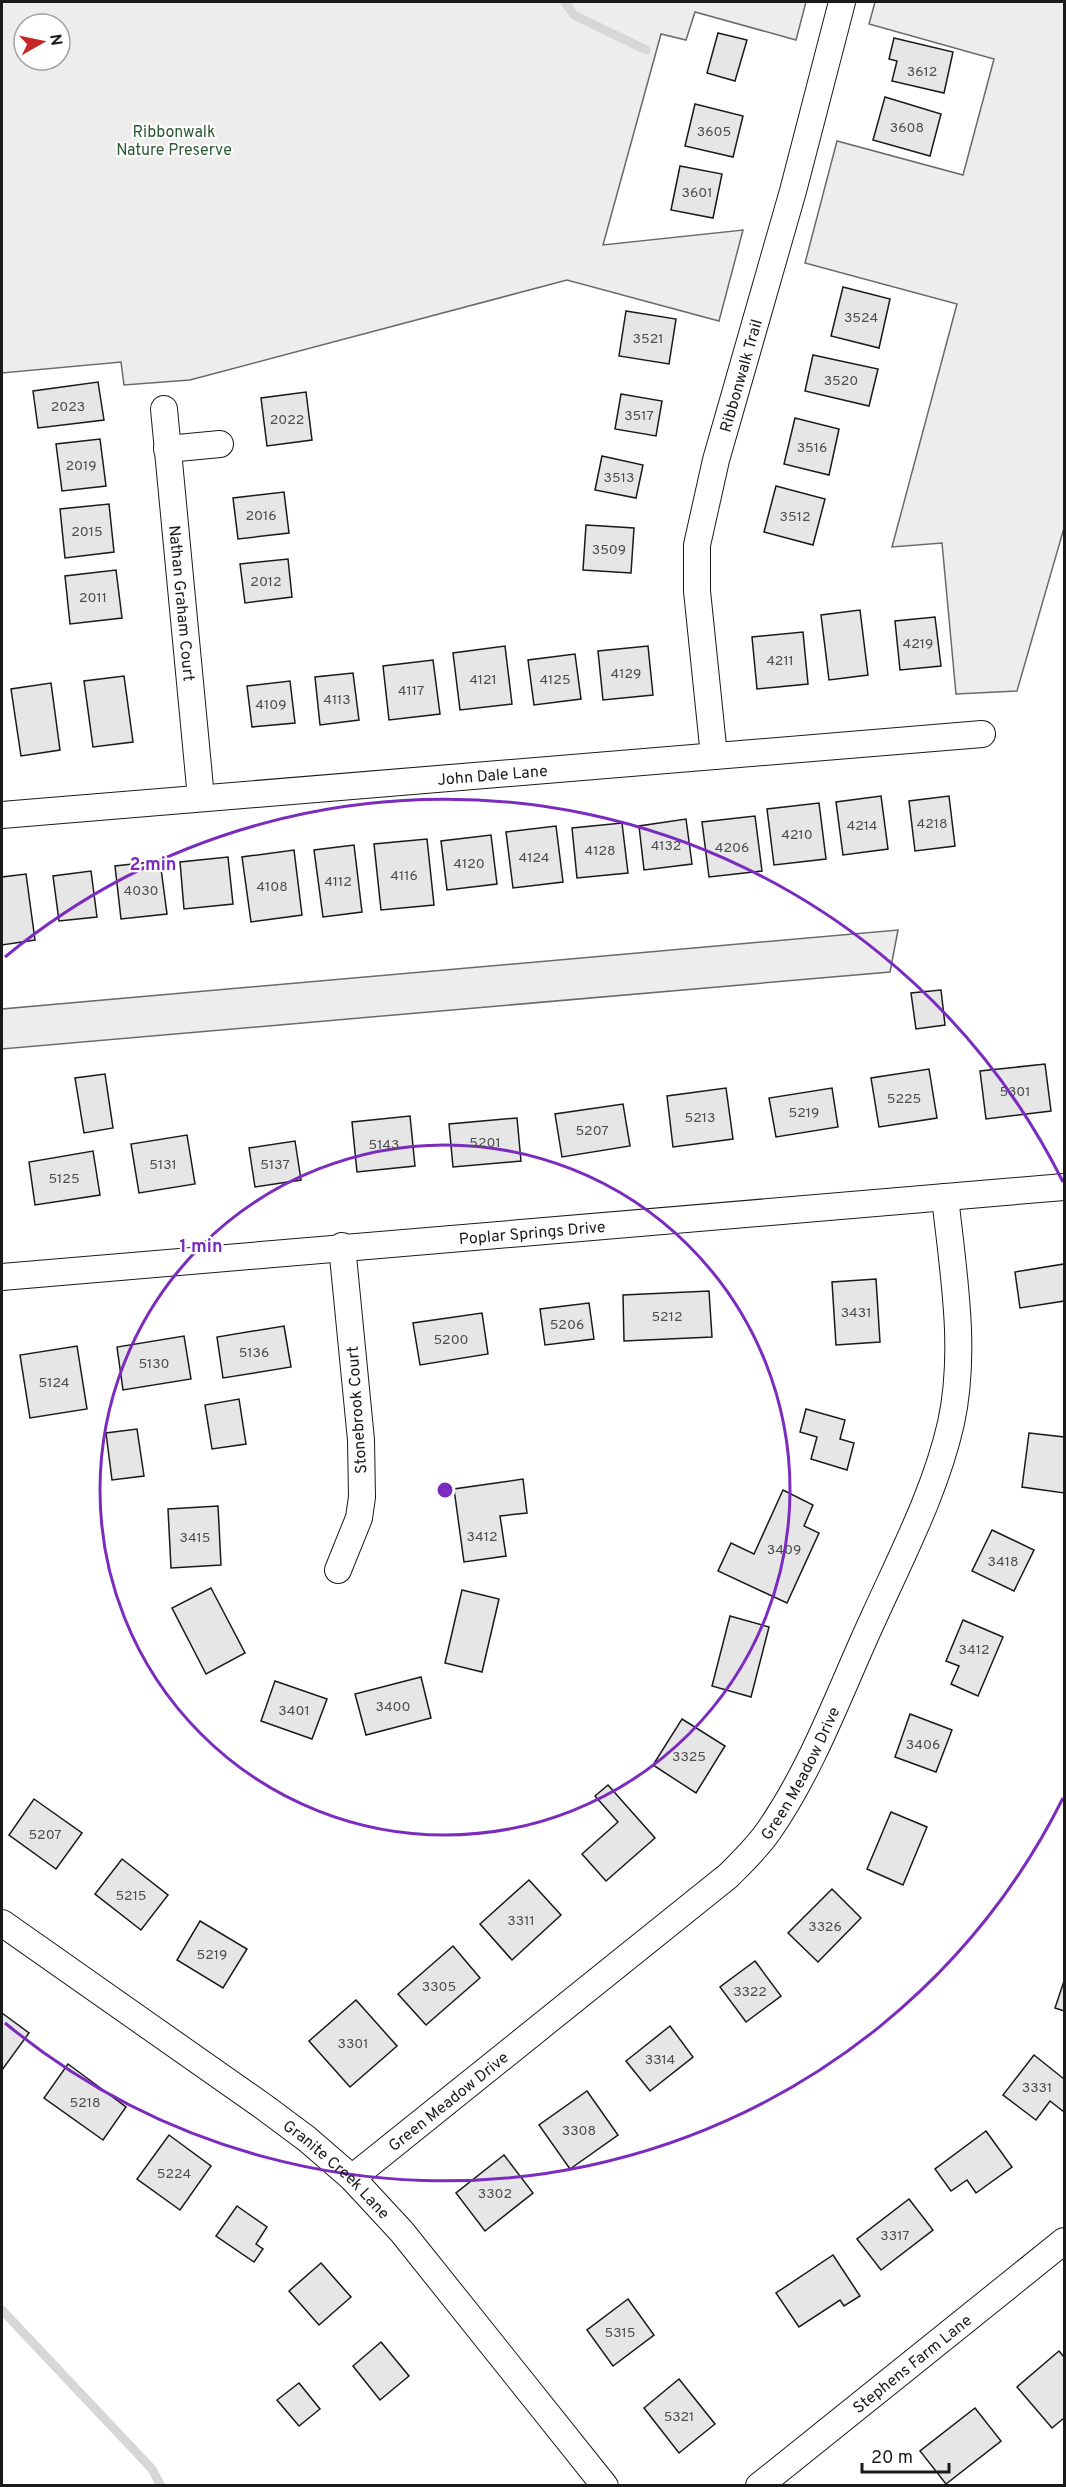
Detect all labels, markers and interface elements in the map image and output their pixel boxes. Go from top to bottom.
north arrow [12,12,72,72]
text: N [44,33,66,47]
house number: 3612 [907,64,937,81]
house number: 3608 [890,120,924,137]
park label: Ribbonwalk Nature Preserve [116,123,232,161]
house number: 3605 [697,124,731,141]
house number: 3601 [682,185,713,202]
house number: 3524 [844,310,878,327]
street label: Ribbonwalk Trail [716,317,768,435]
house number: 3521 [633,331,663,348]
house number: 3520 [824,373,858,390]
house number: 2023 [51,399,85,416]
house number: 3517 [624,408,654,425]
house number: 2022 [270,412,304,429]
house number: 3516 [797,440,827,457]
house number: 2019 [65,458,97,475]
house number: 3513 [604,470,634,487]
house number: 2016 [245,508,277,525]
house number: 3512 [780,509,810,526]
house number: 2015 [71,524,103,541]
street label: Nathan Graham Court [163,524,198,682]
house number: 3509 [592,542,626,559]
house number: 2012 [250,574,282,591]
house number: 2011 [79,590,107,607]
house number: 4219 [903,636,933,653]
house number: 4211 [766,653,794,670]
house number: 4129 [611,666,641,683]
house number: 4121 [469,672,497,689]
house number: 4125 [539,672,571,689]
house number: 4117 [398,683,424,700]
house number: 4113 [323,692,351,709]
house number: 4109 [255,697,287,714]
street label: John Dale Lane [436,762,549,791]
house number: 4218 [916,816,948,833]
house number: 4214 [847,818,877,835]
house number: 4210 [781,827,813,844]
house number: 4132 [651,838,681,855]
house number: 4206 [715,840,749,857]
house number: 4128 [584,843,616,860]
house number: 4124 [518,850,550,867]
text: 2 min [129,854,177,877]
house number: 4120 [453,856,485,873]
house number: 4116 [390,868,418,885]
house number: 4112 [324,874,352,891]
house number: 4108 [256,879,288,896]
house number: 4030 [124,883,158,900]
house number: 5301 [999,1084,1031,1101]
house number: 5225 [887,1091,921,1108]
house number: 5219 [789,1105,819,1122]
house number: 5213 [685,1110,715,1127]
house number: 5207 [575,1123,609,1140]
house number: 5201 [469,1135,501,1152]
house number: 5143 [369,1137,399,1154]
house number: 5131 [149,1157,177,1174]
house number: 5137 [260,1157,290,1174]
house number: 5125 [48,1171,80,1188]
street label: Poplar Springs Drive [458,1218,606,1250]
text: 1 min [179,1236,223,1259]
house number: 3431 [841,1305,871,1322]
house number: 5212 [652,1309,682,1326]
house number: 5206 [550,1317,584,1334]
house number: 5200 [433,1332,469,1349]
house number: 5136 [239,1345,269,1362]
street label: Stonebrook Court [344,1345,372,1474]
house number: 5130 [138,1356,170,1373]
house number: 5124 [38,1375,70,1392]
centre of rings [435,1480,455,1500]
house number: 3412 [467,1529,497,1546]
house number: 3415 [179,1530,211,1547]
house number: 3409 [767,1542,801,1559]
house number: 3418 [988,1554,1018,1571]
house number: 3412 [959,1642,989,1659]
house number: 3400 [376,1699,411,1716]
house number: 3401 [278,1703,310,1720]
street label: Green Meadow Drive [757,1704,845,1845]
house number: 3406 [906,1737,940,1754]
house number: 3325 [672,1749,706,1766]
house number: 5207 [28,1827,62,1844]
house number: 5215 [115,1888,147,1905]
house number: 3311 [507,1913,535,1930]
house number: 3326 [808,1919,842,1936]
house number: 5219 [197,1947,227,1964]
house number: 3305 [422,1979,456,1996]
house number: 3322 [733,1984,767,2001]
house number: 3301 [338,2036,368,2053]
street label: Green Meadow Drive [385,2048,513,2157]
house number: 3314 [645,2052,675,2069]
house number: 3331 [1022,2080,1052,2097]
house number: 5218 [70,2095,100,2112]
street label: Granite Creek Lane [278,2117,393,2224]
house number: 3308 [562,2123,596,2140]
house number: 5224 [157,2166,191,2183]
house number: 3302 [478,2186,512,2203]
house number: 3317 [880,2228,910,2245]
street label: Stephens Farm Lane [850,2311,977,2419]
house number: 5315 [604,2325,636,2342]
house number: 5321 [664,2409,694,2426]
scale bar [862,2436,949,2474]
text: 20 m [871,2447,913,2470]

